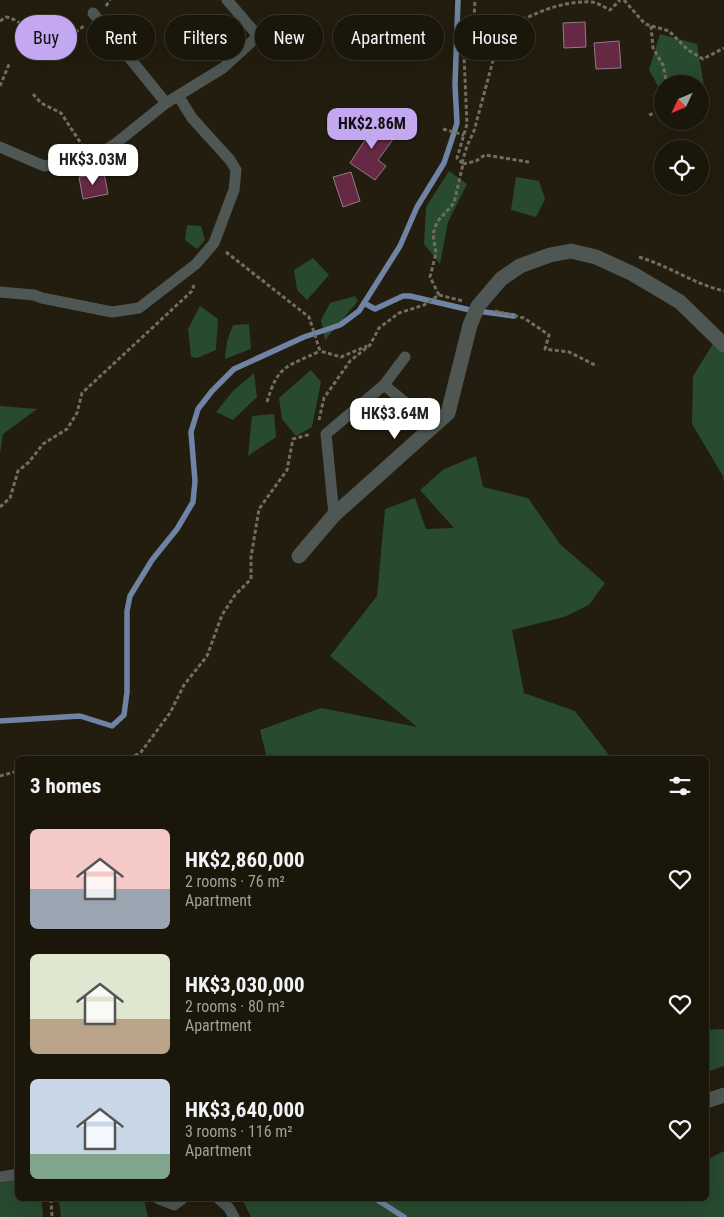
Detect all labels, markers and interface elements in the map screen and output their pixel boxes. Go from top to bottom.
chip: Buy [15,15,77,60]
chip: Rent [87,15,155,60]
chip: Filters [165,15,245,60]
chip: New [255,15,323,60]
chip: Apartment [333,15,444,60]
chip: House [454,15,535,60]
north arrow [654,75,709,130]
map controls [654,75,709,195]
pin: HK$2.86M [320,108,424,150]
text: HK$2.86M [338,114,406,133]
button: locate [654,140,709,195]
pin: HK$3.03M [41,144,145,186]
text: HK$3.03M [59,150,127,169]
pin: HK$3.64M [343,398,447,440]
text: HK$3.64M [361,404,429,423]
icon: filters [666,772,694,800]
text: 3 homes [30,774,101,798]
text: HK$2,860,000 [185,848,305,872]
icon: home [70,849,130,909]
icon: heart [666,865,694,893]
text: 2 rooms · 76 m² [185,872,285,891]
text: Apartment [185,891,252,910]
text: HK$3,030,000 [185,973,305,997]
icon: home [70,974,130,1034]
icon: heart [666,990,694,1018]
text: 2 rooms · 80 m² [185,997,285,1016]
text: Apartment [185,1016,252,1035]
text: HK$3,640,000 [185,1098,305,1122]
icon: home [70,1099,130,1159]
icon: heart [666,1115,694,1143]
text: 3 rooms · 116 m² [185,1122,293,1141]
text: Apartment [185,1141,252,1160]

